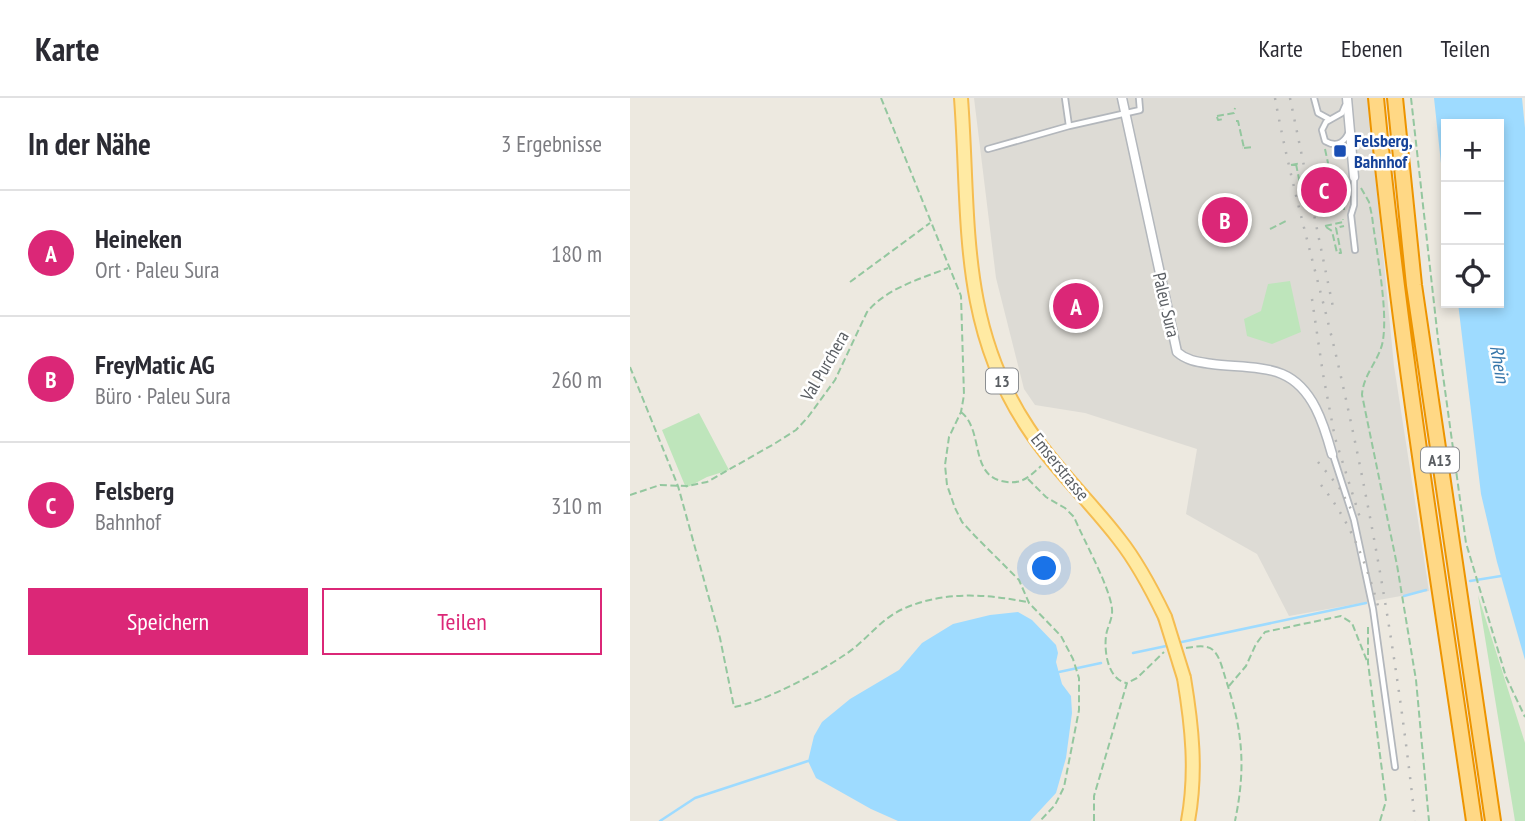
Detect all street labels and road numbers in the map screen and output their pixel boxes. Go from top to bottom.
street label: Paleu Sura [1148,270,1185,340]
street label: Val Purchera [795,327,854,406]
road number: 13 [986,368,1018,394]
street label: Emserstrasse [1026,428,1095,505]
road number: A13 [1421,448,1459,472]

